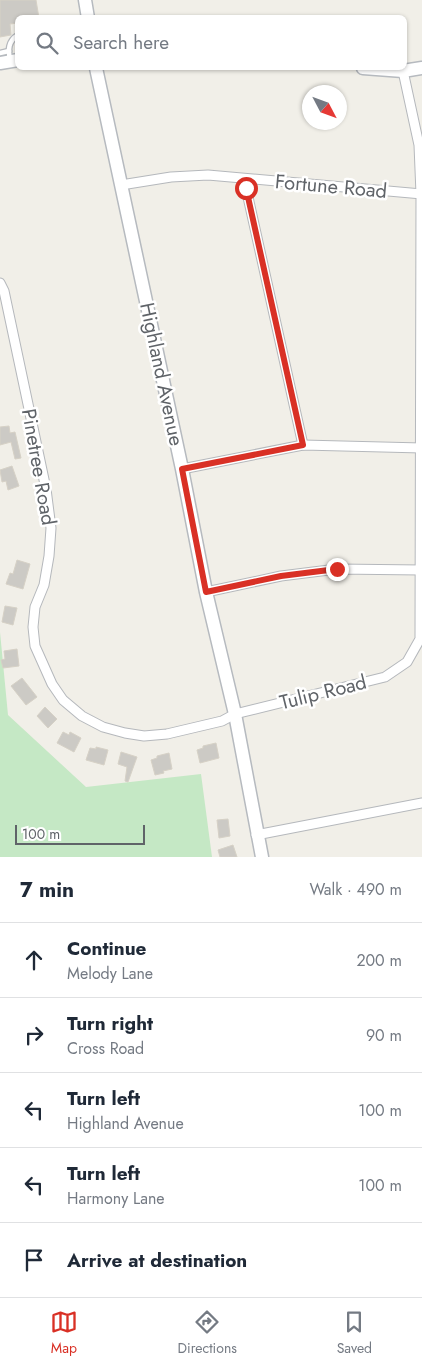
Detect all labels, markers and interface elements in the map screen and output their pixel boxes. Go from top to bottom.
search box [15,15,407,70]
icon: search [33,29,61,57]
text: Search here [73,29,169,56]
north arrow [302,85,347,130]
street label: Fortune Road [274,167,388,206]
route start [235,177,258,200]
street label: Highland Avenue [132,300,191,448]
street label: Pinetree Road [14,406,63,528]
route end [326,558,349,581]
street label: Tulip Road [277,668,370,717]
scale bar [15,822,145,845]
text: 100 m [22,824,60,844]
text: 7 min [20,875,74,905]
text: Walk · 490 m [310,878,402,901]
text: Continue [67,935,146,962]
icon: ahead [20,946,48,974]
text: 200 m [356,949,402,972]
text: Melody Lane [67,962,153,985]
text: Turn right [67,1010,153,1037]
icon: right [20,1021,48,1049]
text: 90 m [366,1024,402,1047]
text: Cross Road [67,1037,144,1060]
text: Turn left [67,1085,140,1112]
icon: left [20,1096,48,1124]
text: 100 m [358,1099,402,1122]
text: Highland Avenue [67,1112,184,1135]
text: Turn left [67,1160,140,1187]
icon: left [20,1171,48,1199]
text: 100 m [358,1174,402,1197]
text: Harmony Lane [67,1187,165,1210]
icon: arrive [20,1246,48,1274]
text: Arrive at destination [67,1247,247,1274]
tab: Map [50,1308,78,1358]
tab: Directions [178,1308,237,1358]
tab: Saved [337,1308,372,1358]

